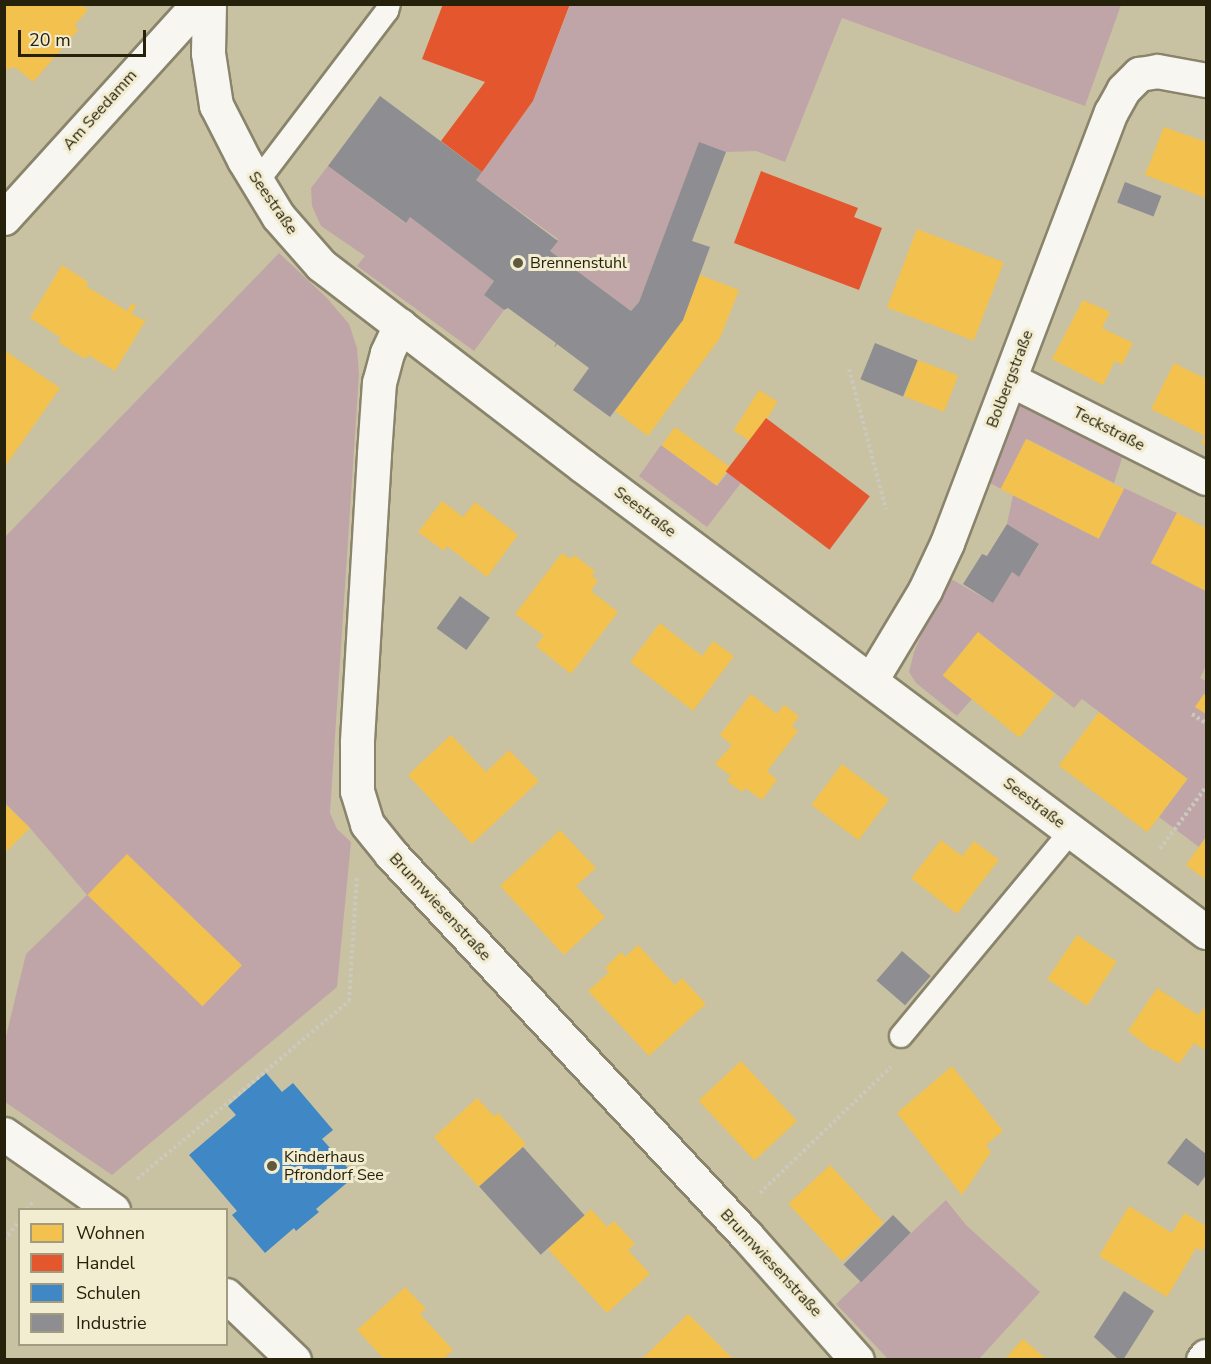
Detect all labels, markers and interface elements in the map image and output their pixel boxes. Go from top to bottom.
scale bar [21,18,148,56]
text: 20 m [29,28,71,52]
street label: Am Seedamm [59,66,141,154]
street label: Seestraße [244,168,302,238]
place label: Brennenstuhl [530,253,627,273]
marker: Brennenstuhl [511,256,525,270]
street label: Bolbergstraße [983,327,1037,431]
street label: Teckstraße [1070,403,1148,455]
street label: Seestraße [610,482,680,542]
street label: Seestraße [999,773,1069,833]
street label: Brunnwiesenstraße [385,849,495,965]
place label: Kinderhaus Pfrondorf See [284,1147,384,1185]
marker: Kinderhaus Pfrondorf See [265,1159,279,1173]
street label: Brunnwiesenstraße [716,1205,826,1321]
legend [18,1208,228,1346]
text: Wohnen [76,1221,145,1245]
text: Handel [76,1251,135,1275]
text: Schulen [76,1281,141,1305]
text: Industrie [76,1311,147,1335]

